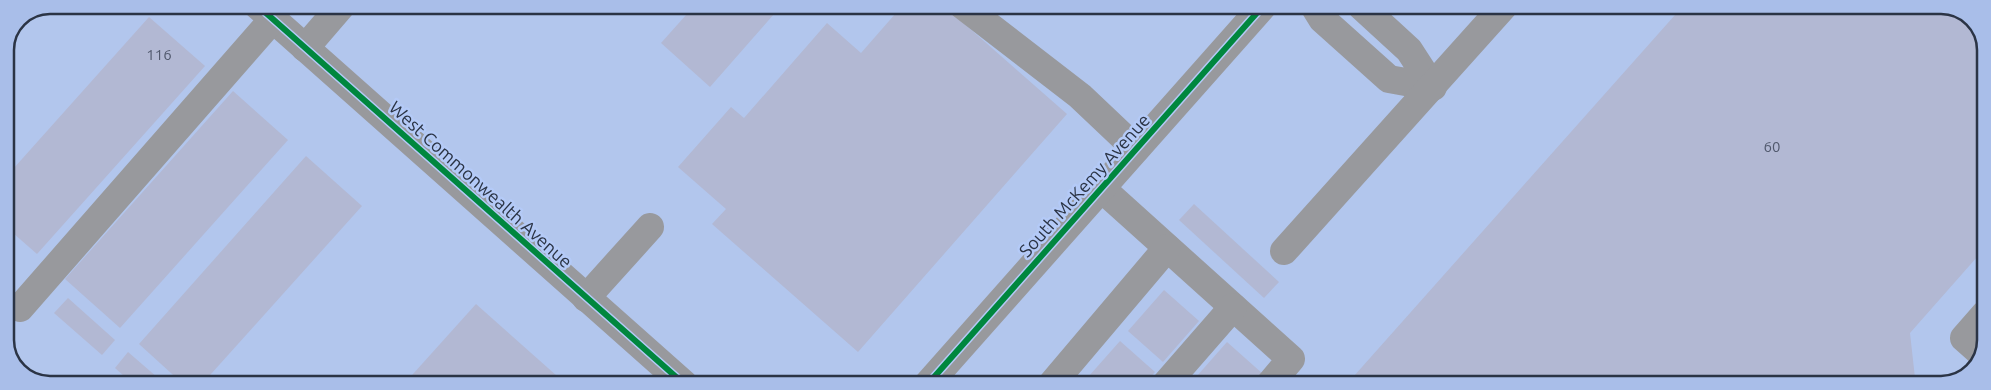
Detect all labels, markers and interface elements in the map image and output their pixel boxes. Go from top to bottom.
house number: 116 [146,46,172,63]
street label: West Commonwealth Avenue [386,97,576,271]
street label: South McKemy Avenue [1015,109,1153,261]
house number: 60 [1764,138,1780,155]

